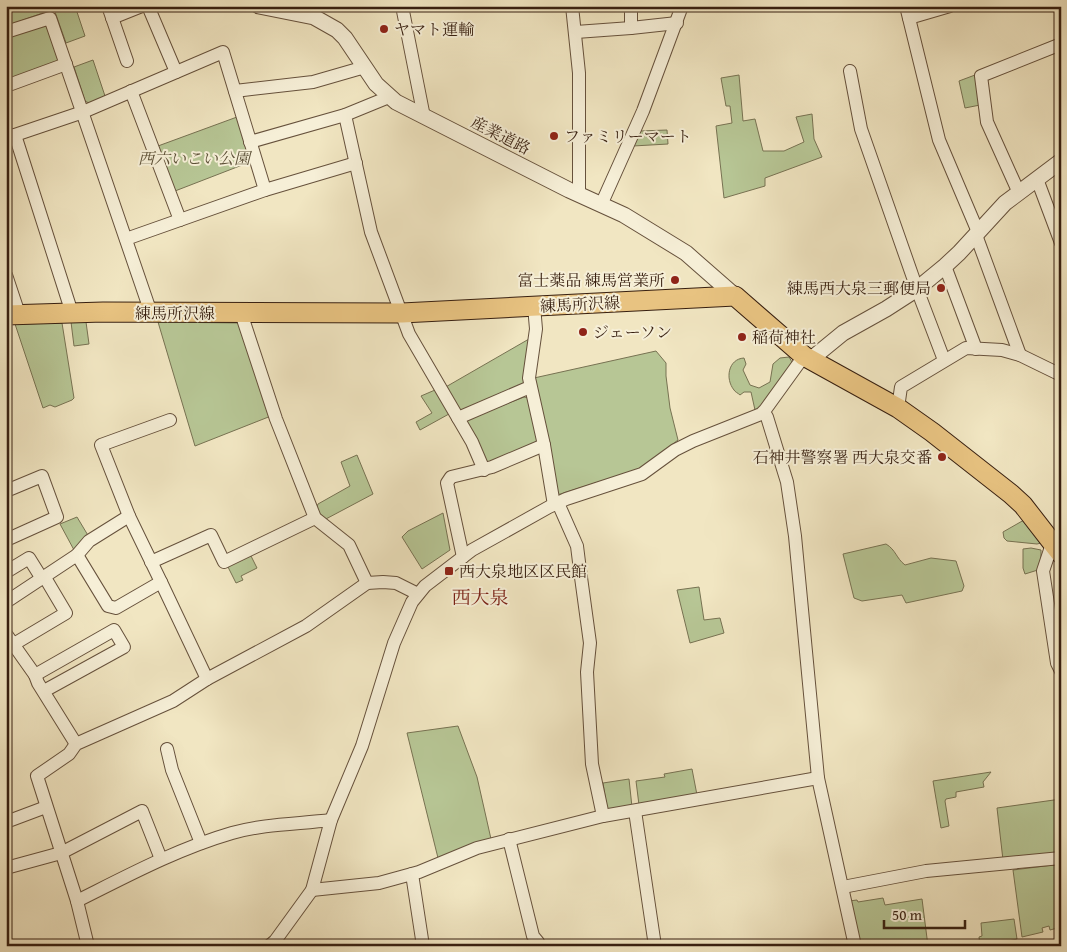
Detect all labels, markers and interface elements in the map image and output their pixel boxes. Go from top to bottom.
place label: ヤマト運輸 [394,17,474,41]
marker: ヤマト運輸 [378,23,390,35]
street label: 産業道路 [467,110,535,160]
place label: ファミリーマート [564,124,692,148]
marker: ファミリーマート [548,130,560,142]
park label: 西六いこい公園 [138,146,253,170]
place label: 富士薬品 練馬営業所 [517,268,665,292]
marker: 富士薬品 練馬営業所 [669,274,681,286]
place label: 練馬西大泉三郵便局 [787,276,931,300]
marker: 練馬西大泉三郵便局 [935,282,947,294]
street label: 練馬所沢線 [539,290,621,318]
street label: 練馬所沢線 [135,301,215,325]
place label: ジェーソン [593,320,672,344]
place label: 稲荷神社 [752,325,816,349]
marker: ジェーソン [577,326,589,338]
marker: 稲荷神社 [736,331,748,343]
place label: 石神井警察署 西大泉交番 [752,445,932,469]
marker: 石神井警察署 西大泉交番 [936,451,948,463]
place label: 西大泉地区区民館 [459,559,587,583]
marker: 西大泉地区区民館 [443,565,455,577]
district label: 西大泉 [451,583,509,611]
scale bar [884,897,966,929]
text: 50 m [892,904,923,925]

